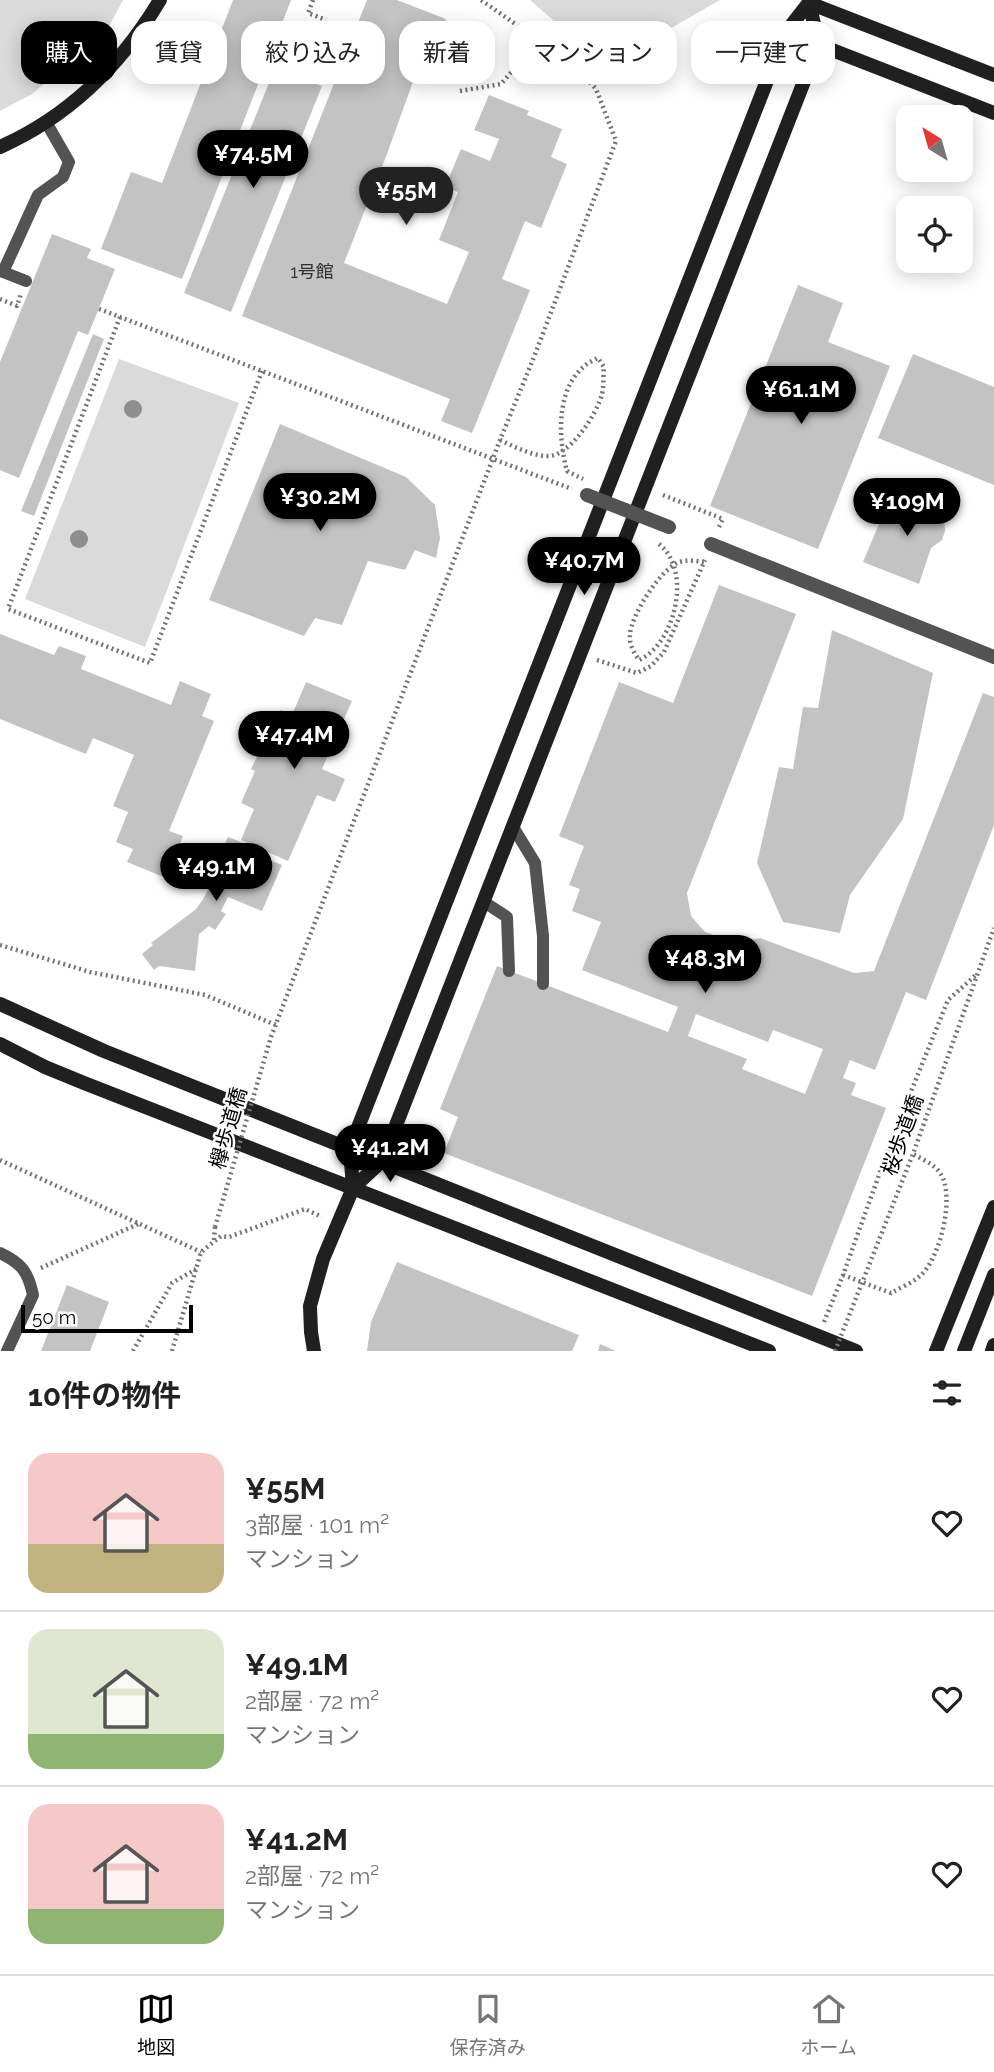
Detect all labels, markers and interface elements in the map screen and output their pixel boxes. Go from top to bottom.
chip: 購入 [21,21,117,84]
chip: 賃貸 [131,21,227,84]
chip: 絞り込み [241,21,385,84]
chip: 新着 [399,21,495,84]
chip: マンション [509,21,677,84]
chip: 一戸建て [691,21,835,84]
north arrow [896,105,973,182]
map controls [896,105,973,273]
pin: ¥74.5M [196,130,310,190]
text: ¥74.5M [213,139,293,166]
pin: ¥55M [365,168,447,227]
text: ¥55M [375,176,437,203]
button: locate [896,196,973,273]
house number: 1号館 [290,261,334,282]
pin: ¥61.1M [744,366,858,426]
text: ¥61.1M [762,375,840,402]
pin: ¥30.2M [263,474,377,533]
pin: ¥109M [858,478,956,538]
text: ¥30.2M [279,482,361,509]
text: ¥109M [869,487,945,514]
pin: ¥40.7M [527,538,641,597]
text: ¥40.7M [543,546,625,573]
pin: ¥47.4M [237,712,351,771]
text: ¥47.4M [254,720,334,747]
pin: ¥49.1M [159,844,273,903]
text: ¥49.1M [176,852,256,879]
pin: ¥48.3M [648,936,762,995]
text: ¥48.3M [664,944,746,971]
street label: 欅歩道橋 [204,1084,252,1172]
street label: 桜歩道橋 [876,1091,928,1179]
pin: ¥41.2M [333,1124,447,1184]
text: ¥41.2M [351,1133,429,1160]
scale bar [21,1302,192,1334]
text: 50 m [32,1306,76,1328]
icon: filters [928,1374,966,1412]
text: 10件の物件 [28,1378,181,1413]
text: ¥55M [245,1471,326,1506]
icon: home [84,1481,168,1565]
icon: heart [928,1504,966,1542]
text: 3部屋 · 101 m² [245,1511,389,1538]
text: マンション [245,1545,360,1572]
text: ¥49.1M [245,1647,349,1682]
icon: home [84,1657,168,1741]
icon: heart [928,1680,966,1718]
text: 2部屋 · 72 m² [245,1687,379,1714]
text: マンション [245,1721,360,1748]
text: ¥41.2M [245,1822,348,1857]
icon: home [84,1832,168,1916]
icon: heart [928,1855,966,1893]
text: 2部屋 · 72 m² [245,1862,379,1889]
text: マンション [245,1896,360,1923]
tab: 地図 [137,1990,175,2059]
tab: 保存済み [450,1990,526,2059]
tab: ホーム [800,1990,857,2059]

